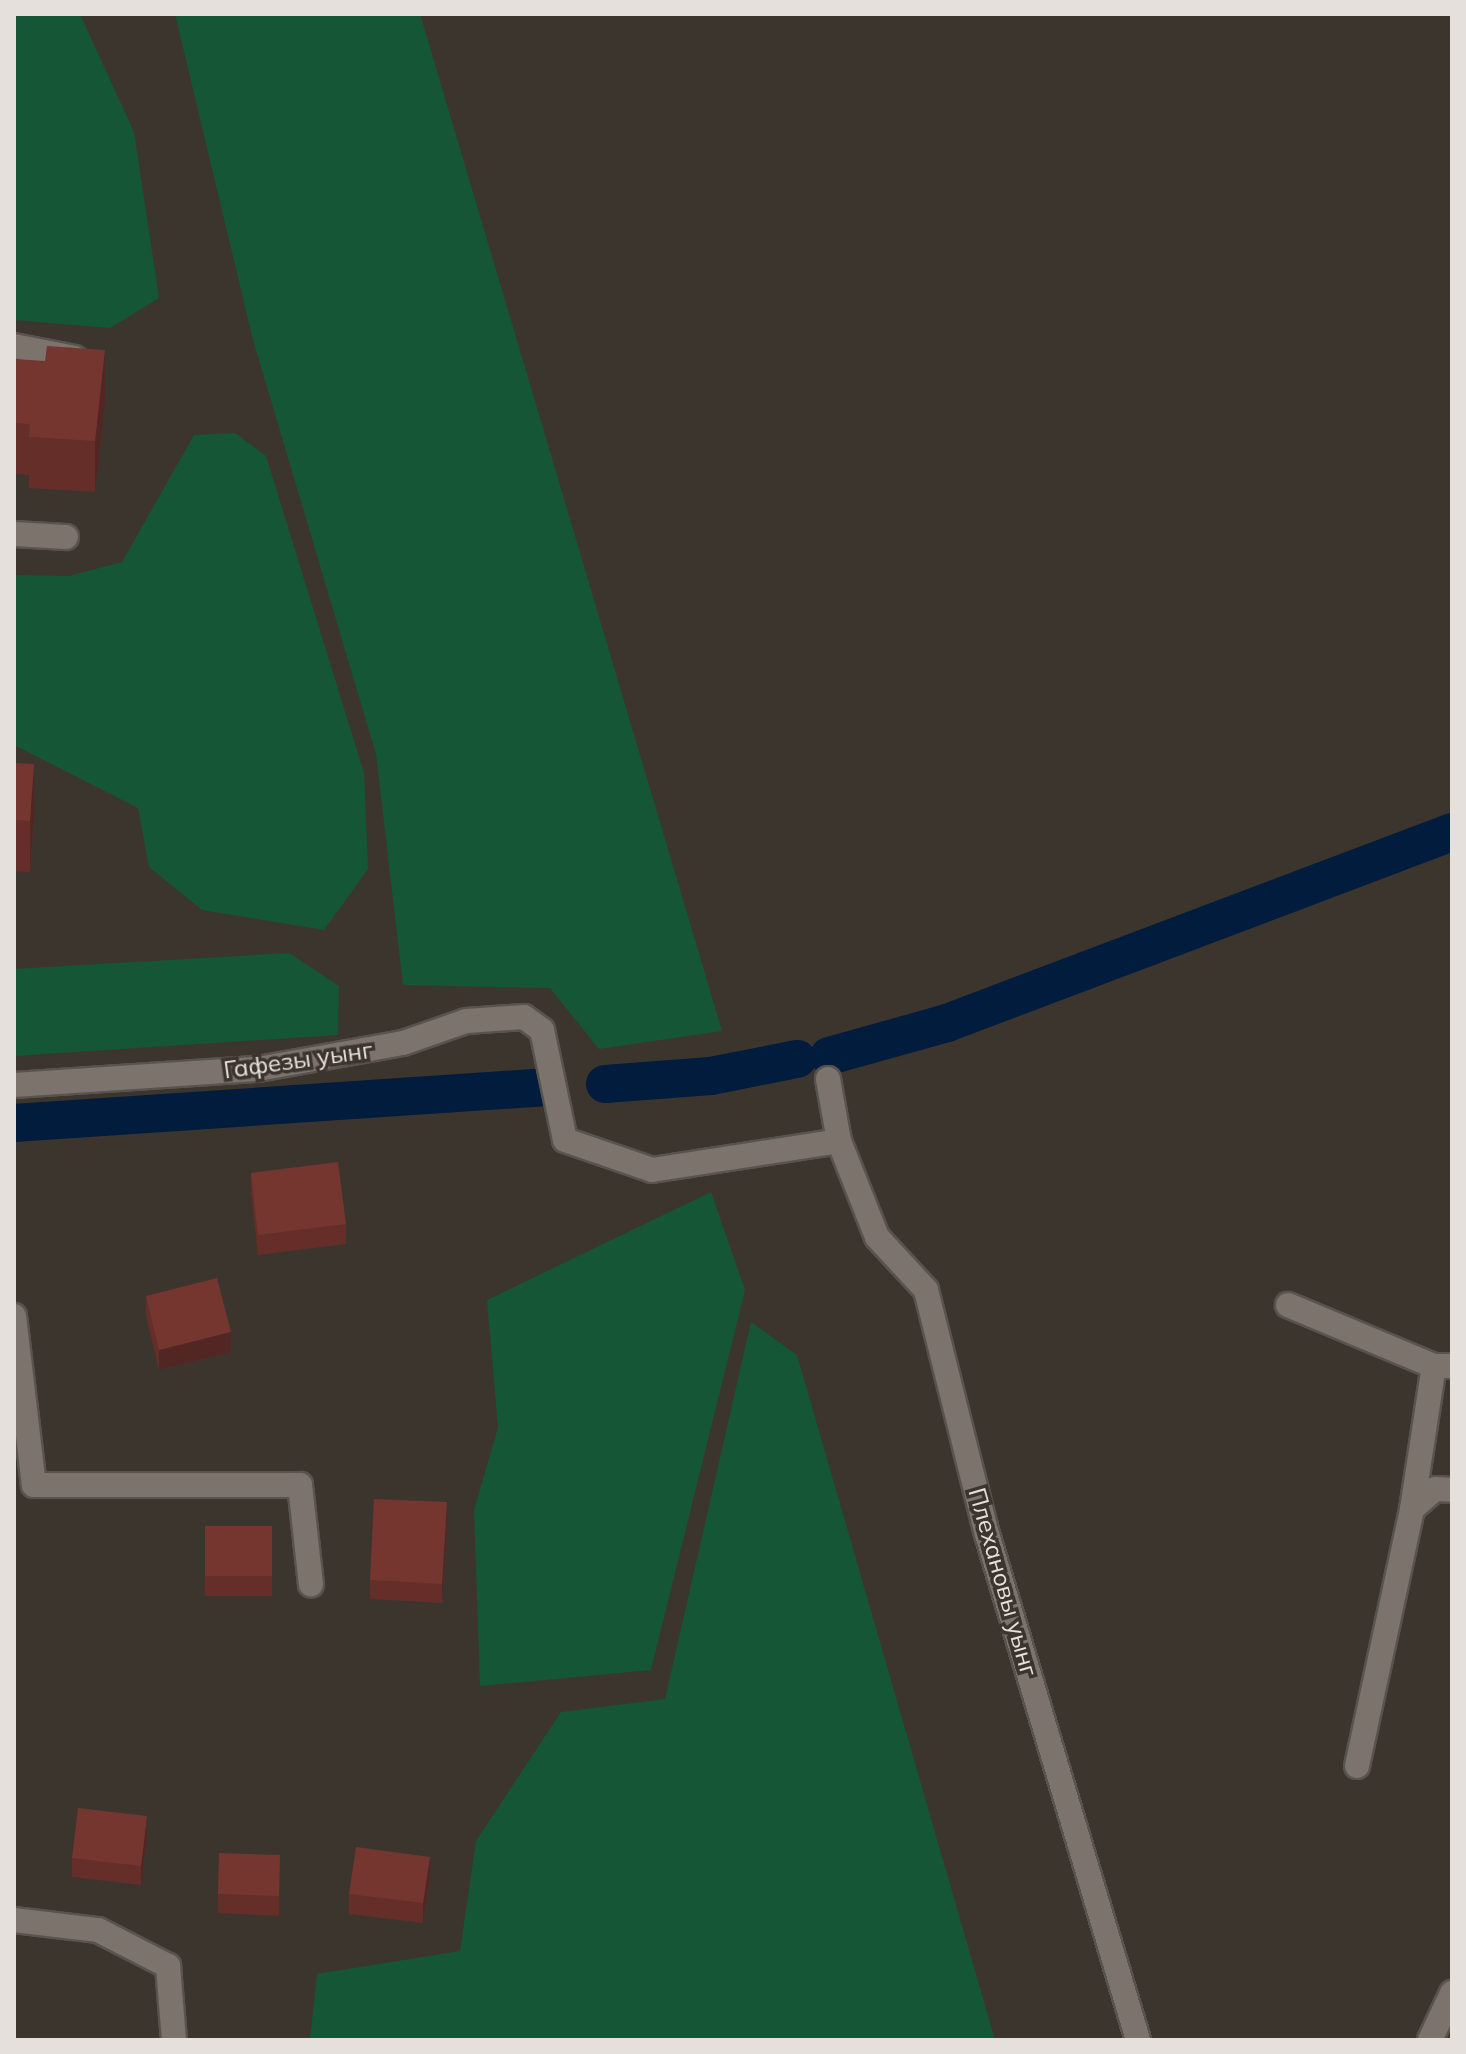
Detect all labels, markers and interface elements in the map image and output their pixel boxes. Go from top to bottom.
street label: Гафезы уынг [222,1035,374,1085]
street label: Плехановы уынг [962,1484,1044,1680]

